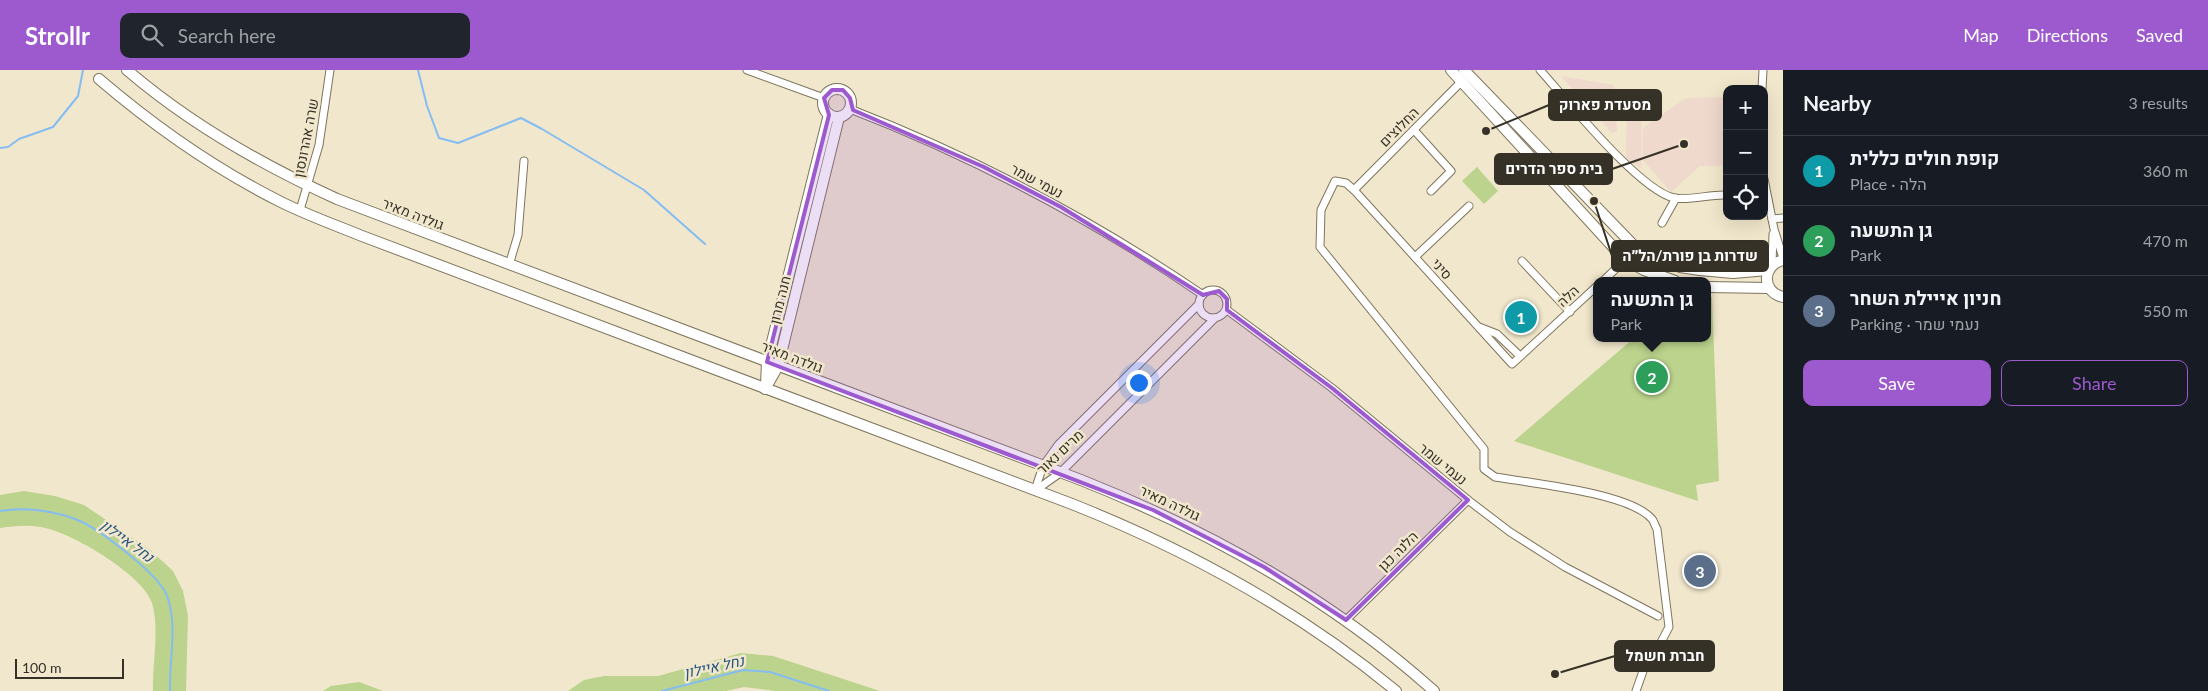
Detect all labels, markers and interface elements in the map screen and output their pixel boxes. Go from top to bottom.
search box [120,13,470,58]
text: Strollr [25,21,90,50]
icon: search [138,21,166,49]
text: Search here [178,24,276,47]
text: Map [1963,24,1999,46]
text: Directions [2027,24,2108,46]
text: Saved [2136,24,2183,46]
map controls [1723,85,1768,220]
button: + [1723,85,1768,130]
callout: מסעדת פארוק [1549,90,1661,120]
text: Nearby [1803,90,1871,115]
text: 3 results [2128,93,2188,112]
text: מסעדת פארוק [1559,95,1651,113]
street label: שרה אהרונסון [290,97,322,179]
street label: החלוצים [1375,103,1422,150]
button: − [1723,130,1768,175]
text: קופת חולים כללית [1850,146,1999,169]
callout: בית ספר הדרים [1495,154,1612,184]
text: בית ספר הדרים [1505,159,1603,177]
street label: נעמי שמר [1008,160,1066,201]
text: 1 [1814,161,1824,180]
text: 360 m [2143,161,2188,180]
text: Place · הלה [1850,174,1927,193]
button: locate [1723,175,1768,220]
street label: גולדה מאיר [380,194,446,233]
text: גן התשעה [1850,218,1933,241]
text: 2 [1814,231,1824,250]
text: 470 m [2143,231,2188,250]
callout: שדרות בן פורת/הל״ה [1612,241,1768,271]
text: Park [1850,245,1881,264]
text: שדרות בן פורת/הל״ה [1622,246,1758,264]
street label: סיני [1429,255,1456,283]
street label: חנה מרון [765,274,794,326]
popup [1593,277,1711,342]
street label: הלה [1553,281,1582,310]
text: חניון אייילת השחר [1850,286,2001,309]
text: גן התשעה [1611,287,1693,310]
pin: 1 [1505,298,1537,336]
text: 3 [1814,301,1824,320]
text: 550 m [2143,301,2188,320]
text: Park [1611,314,1642,333]
text: Parking · נעמי שמר [1850,314,1980,333]
street label: גולדה מאיר [759,337,825,376]
pin: 2 [1636,358,1668,396]
button: Save [1803,360,1991,406]
button: Share [2001,360,2188,406]
your location [1126,370,1152,396]
street label: מרים נאור [1033,426,1086,477]
street label: נעמי שמר [1416,439,1471,488]
street label: גולדה מאיר [1137,481,1203,524]
water label: נחל איילון [97,515,159,567]
street label: הלנה כגן [1374,527,1421,574]
pin: 3 [1684,552,1716,590]
callout: חברת חשמל [1615,641,1714,671]
text: חברת חשמל [1626,646,1704,664]
water label: נחל איילון [682,651,747,682]
scale bar [15,656,124,679]
text: 100 m [22,659,61,676]

